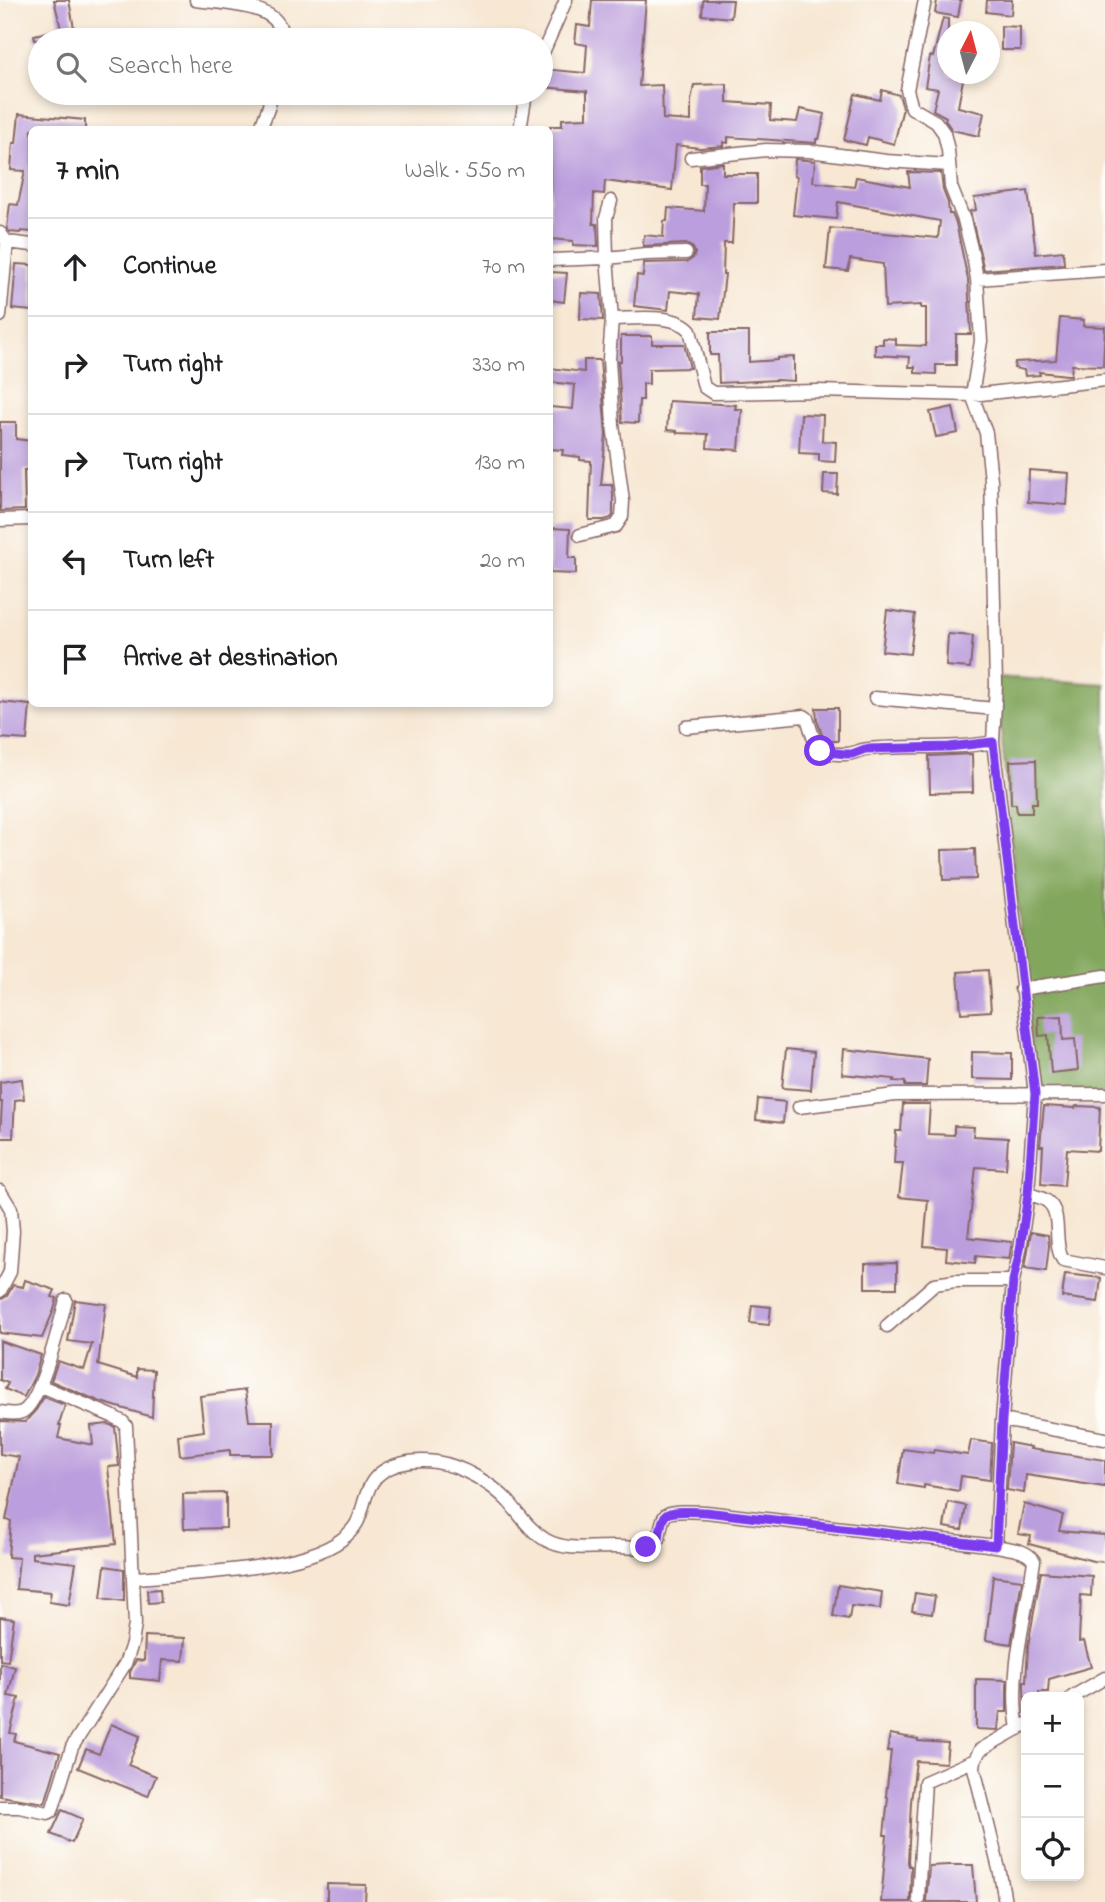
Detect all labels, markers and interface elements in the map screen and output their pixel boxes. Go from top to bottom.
north arrow [937,21,1000,84]
search box [28,28,553,105]
icon: search [52,48,90,86]
text: Search here [108,48,233,86]
text: 7 min [56,150,119,194]
text: Walk · 550 m [405,155,525,188]
icon: ahead [56,248,94,286]
text: Continue [123,248,216,286]
text: 70 m [482,251,525,284]
icon: right [56,346,94,384]
text: Turn right [123,346,223,384]
text: 330 m [472,349,525,382]
icon: right [56,444,94,482]
text: Turn right [123,444,223,482]
text: 130 m [475,447,525,480]
icon: left [56,542,94,580]
text: Turn left [123,542,214,580]
text: 20 m [480,545,525,578]
icon: arrive [56,640,94,678]
text: Arrive at destination [123,640,338,678]
route start [804,735,835,766]
route end [630,1531,661,1562]
map controls [1021,1692,1084,1881]
button: + [1021,1692,1084,1755]
button: − [1021,1755,1084,1818]
button: locate [1021,1818,1084,1881]

